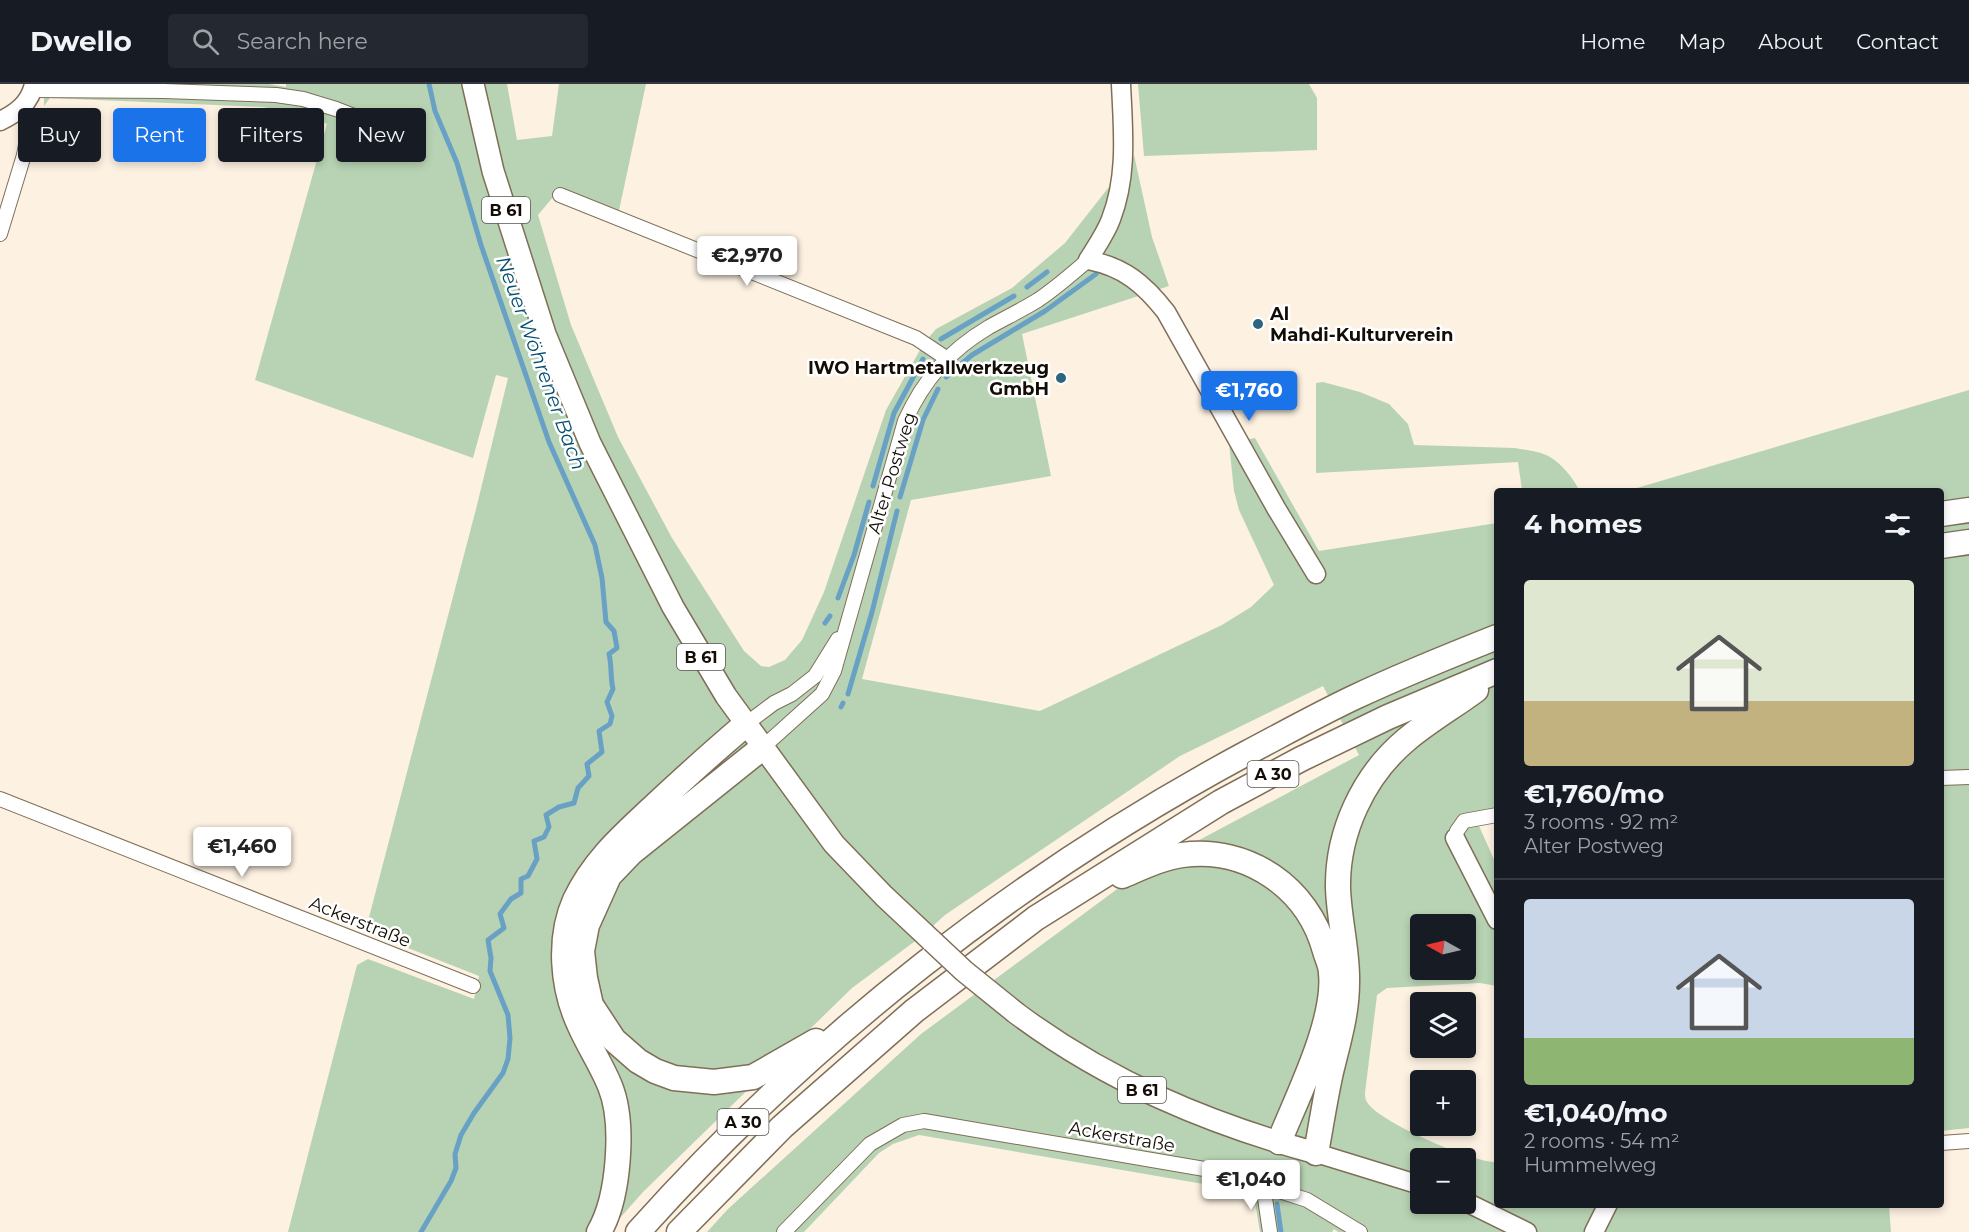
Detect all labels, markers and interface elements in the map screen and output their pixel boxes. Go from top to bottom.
search box [168,14,588,68]
text: Dwello [30,24,132,58]
icon: search [189,25,222,58]
text: Search here [237,28,368,55]
text: Home [1580,29,1645,54]
text: Map [1678,29,1725,54]
text: About [1758,29,1823,54]
text: Contact [1856,29,1939,54]
chip: Buy [18,108,101,162]
chip: Rent [113,108,206,162]
chip: Filters [218,108,324,162]
chip: New [336,108,426,162]
road number: B 61 [482,197,530,223]
pin: €2,970 [698,236,796,287]
text: €2,970 [711,243,783,267]
water label: Neuer Wöhrener Bach [491,253,591,473]
place label: Al Mahdi-Kulturverein [1269,303,1453,346]
marker: Al Mahdi-Kulturverein [1251,317,1265,331]
place label: IWO Hartmetallwerkzeug GmbH [808,357,1049,400]
marker: IWO Hartmetallwerkzeug GmbH [1054,371,1068,385]
pin: €1,760 [1200,371,1298,422]
text: €1,760 [1215,378,1283,402]
street label: Alter Postweg [863,410,921,536]
text: 4 homes [1524,508,1642,540]
icon: filters [1881,508,1914,541]
icon: home [1665,619,1773,727]
road number: B 61 [677,644,725,670]
road number: A 30 [1248,761,1298,787]
text: €1,760/mo [1524,778,1664,810]
text: 3 rooms · 92 m² [1524,810,1678,834]
pin: €1,460 [193,827,291,878]
text: €1,460 [207,834,277,858]
text: Alter Postweg [1524,834,1664,858]
street label: Ackerstraße [306,892,414,952]
north arrow [1410,914,1476,980]
map controls [1410,914,1476,1214]
icon: home [1665,938,1773,1046]
button: layers [1410,992,1476,1058]
button: + [1410,1070,1476,1136]
road number: B 61 [1118,1077,1166,1103]
text: €1,040/mo [1524,1097,1668,1129]
road number: A 30 [718,1109,768,1135]
street label: Ackerstraße [1067,1117,1177,1157]
text: 2 rooms · 54 m² [1524,1129,1680,1153]
button: − [1410,1148,1476,1214]
text: Hummelweg [1524,1153,1657,1177]
pin: €1,040 [1202,1160,1300,1211]
text: €1,040 [1216,1167,1286,1191]

